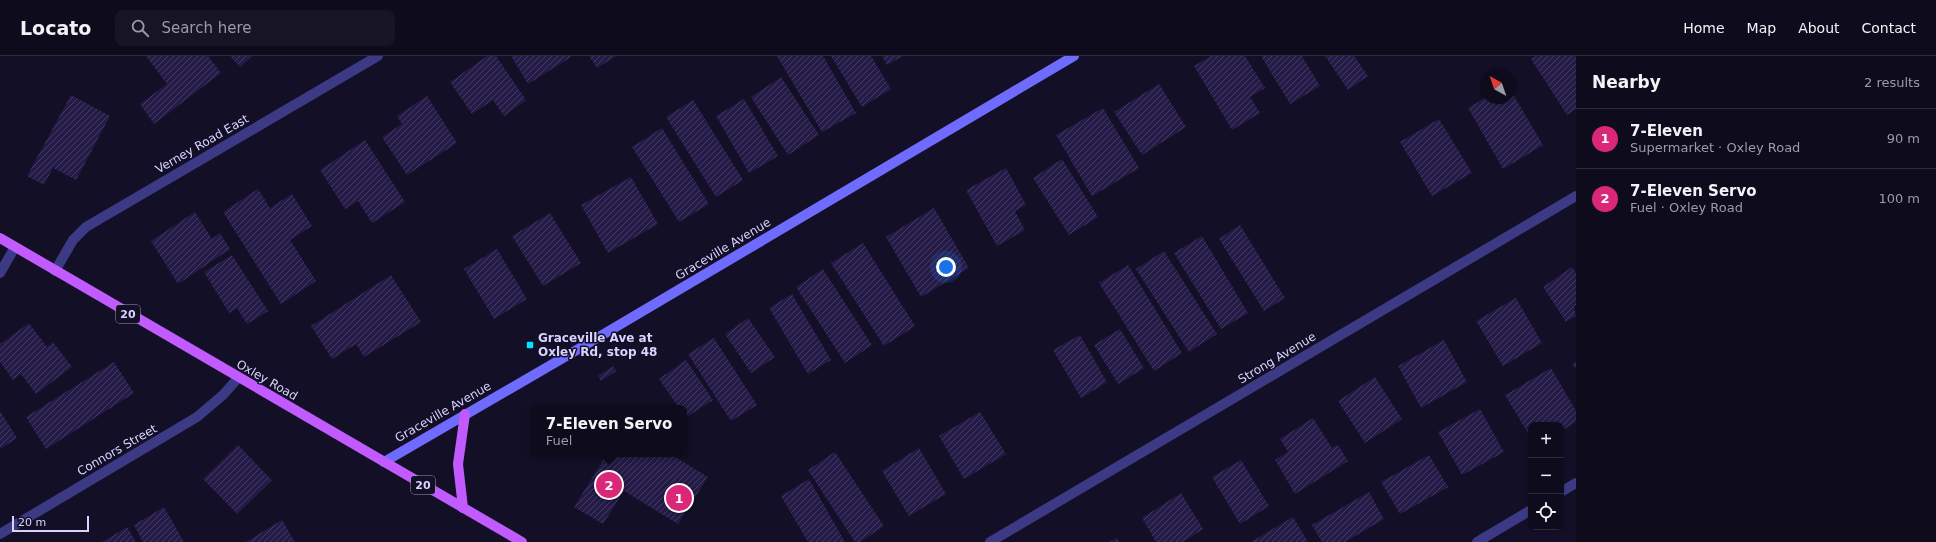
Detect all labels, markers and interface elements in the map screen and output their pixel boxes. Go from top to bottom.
search box [115,10,395,46]
text: Locato [20,17,91,39]
icon: search [129,17,151,39]
text: Search here [161,19,252,37]
text: Home [1683,20,1725,36]
text: Map [1747,20,1776,36]
text: About [1798,20,1840,36]
text: Contact [1862,20,1916,36]
north arrow [1480,68,1516,104]
text: Nearby [1592,72,1661,92]
text: 2 results [1864,75,1920,90]
street label: Verney Road East [153,112,251,176]
text: 7-Eleven [1630,122,1703,140]
text: 1 [1600,131,1610,146]
text: 90 m [1887,131,1920,146]
text: Supermarket · Oxley Road [1630,140,1800,155]
text: 7-Eleven Servo [1630,182,1757,200]
text: 2 [1600,191,1610,206]
text: 100 m [1878,191,1920,206]
text: Fuel · Oxley Road [1630,200,1743,215]
street label: Graceville Avenue [673,215,773,283]
your location [936,257,956,277]
road number: 20 [116,305,140,323]
street label: Strong Avenue [1236,329,1318,387]
place label: Graceville Ave at Oxley Rd, stop 48 [538,331,657,359]
marker: Graceville Ave at Oxley Rd, stop 48 [525,340,535,350]
street label: Oxley Road [234,357,300,403]
street label: Graceville Avenue [393,379,493,445]
popup [531,405,687,457]
text: 7-Eleven Servo [546,415,672,433]
street label: Connors Street [75,421,160,478]
map controls [1528,422,1564,530]
button: + [1528,422,1564,458]
text: Fuel [546,433,572,448]
button: − [1528,458,1564,494]
pin: 2 [596,470,622,500]
road number: 20 [411,476,435,494]
pin: 1 [666,483,692,513]
button: locate [1528,494,1564,530]
scale bar [12,514,89,533]
text: 20 m [18,516,46,529]

